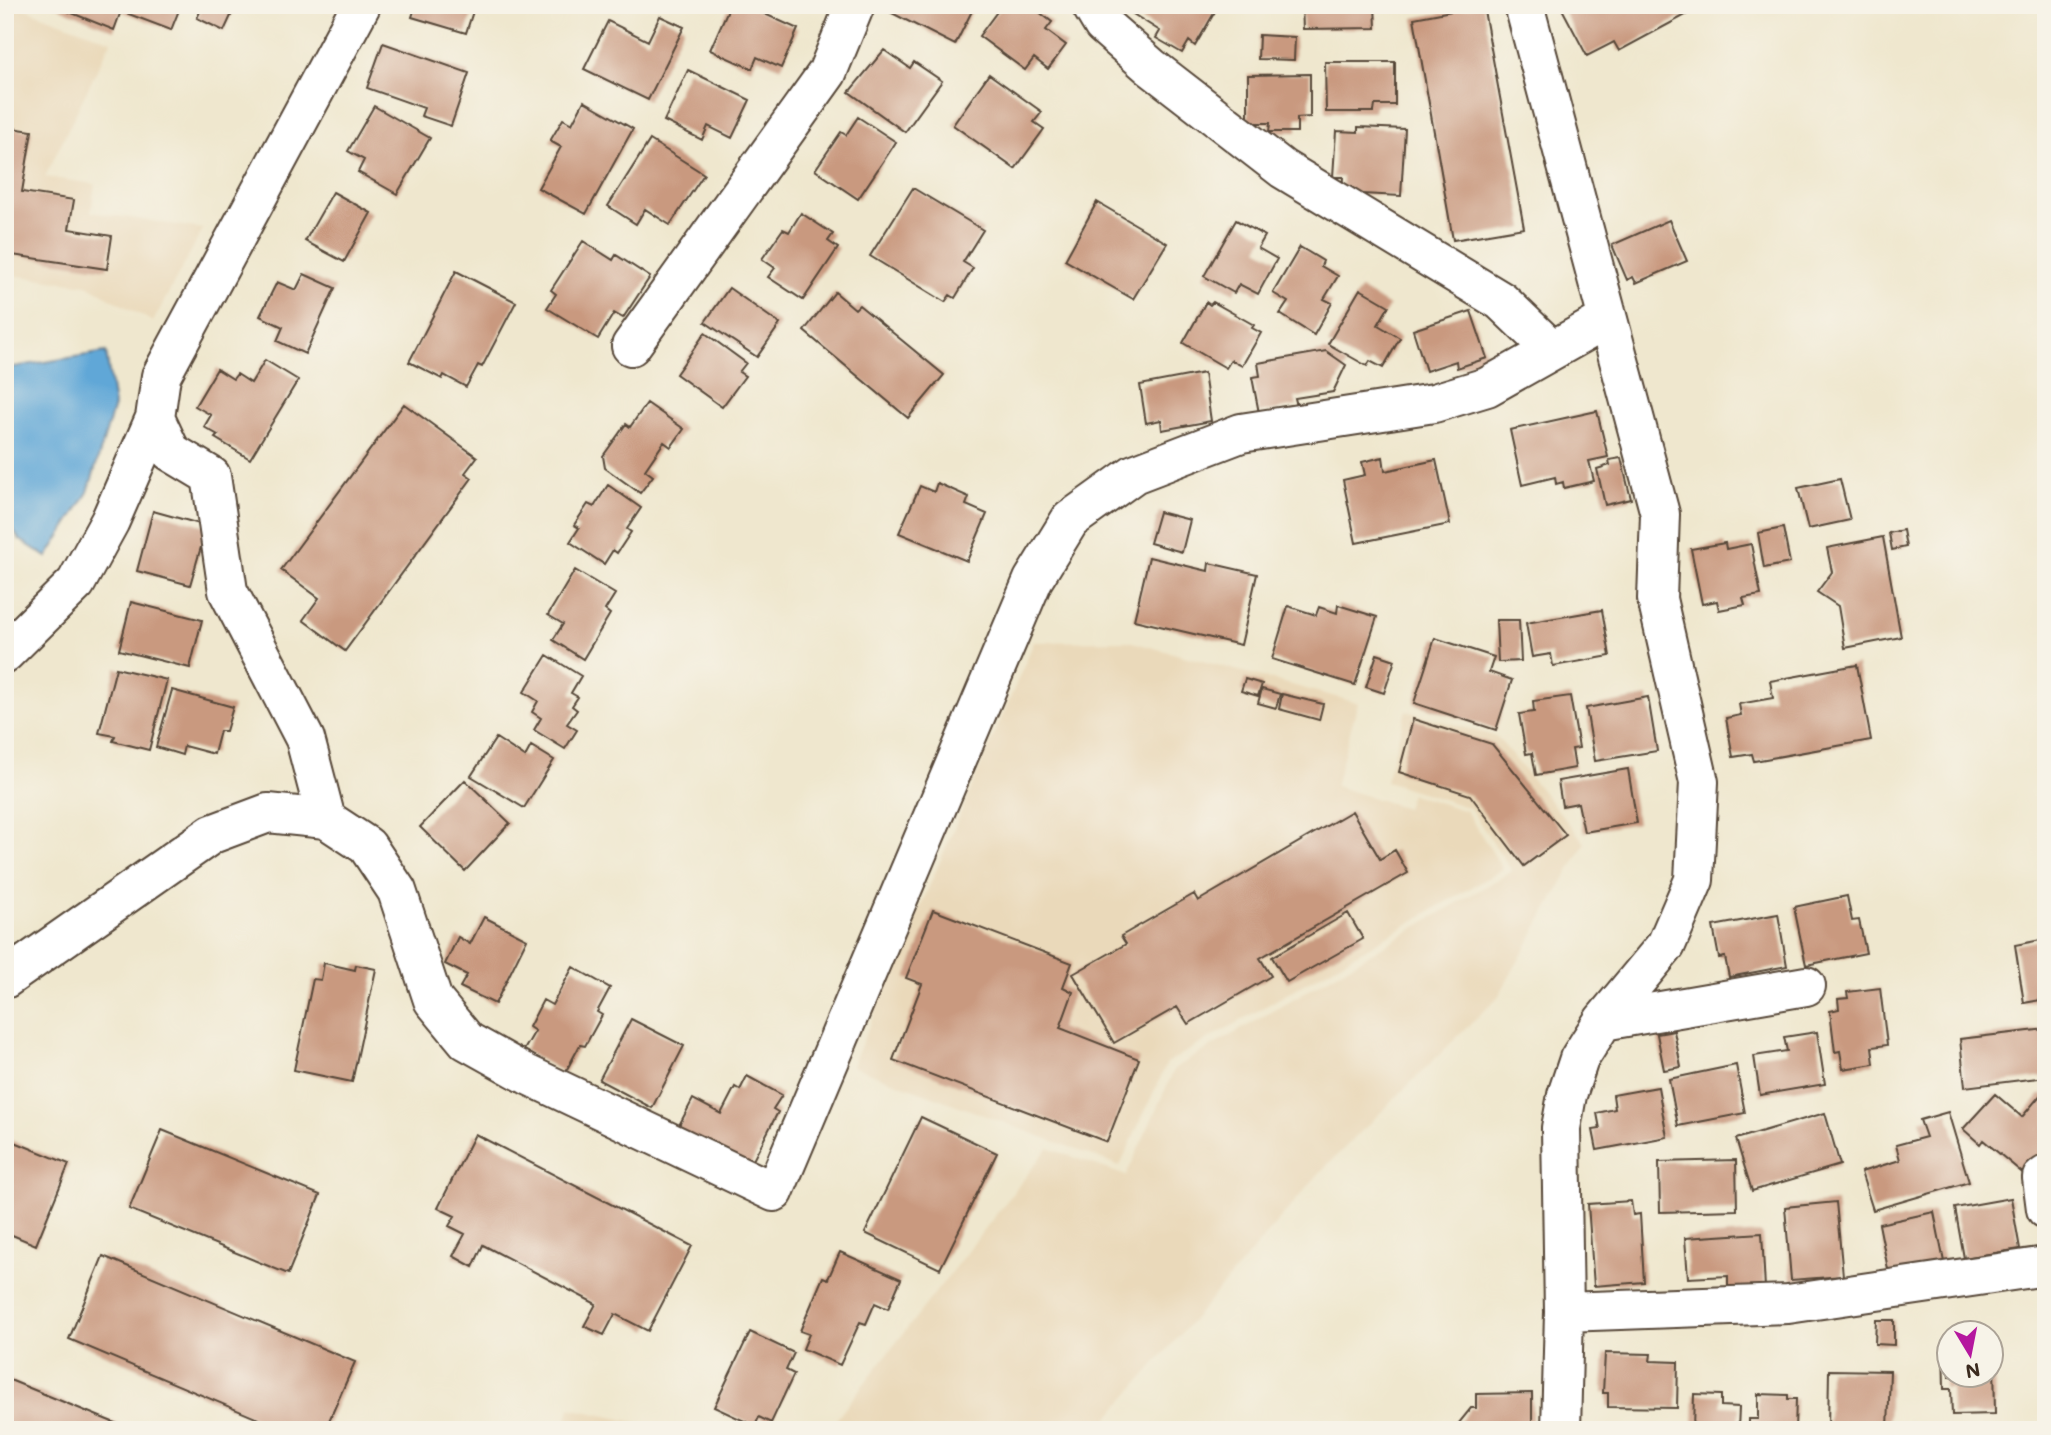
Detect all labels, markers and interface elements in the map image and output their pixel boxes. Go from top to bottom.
north arrow [1936,1320,2006,1390]
text: N [1964,1358,1982,1385]

